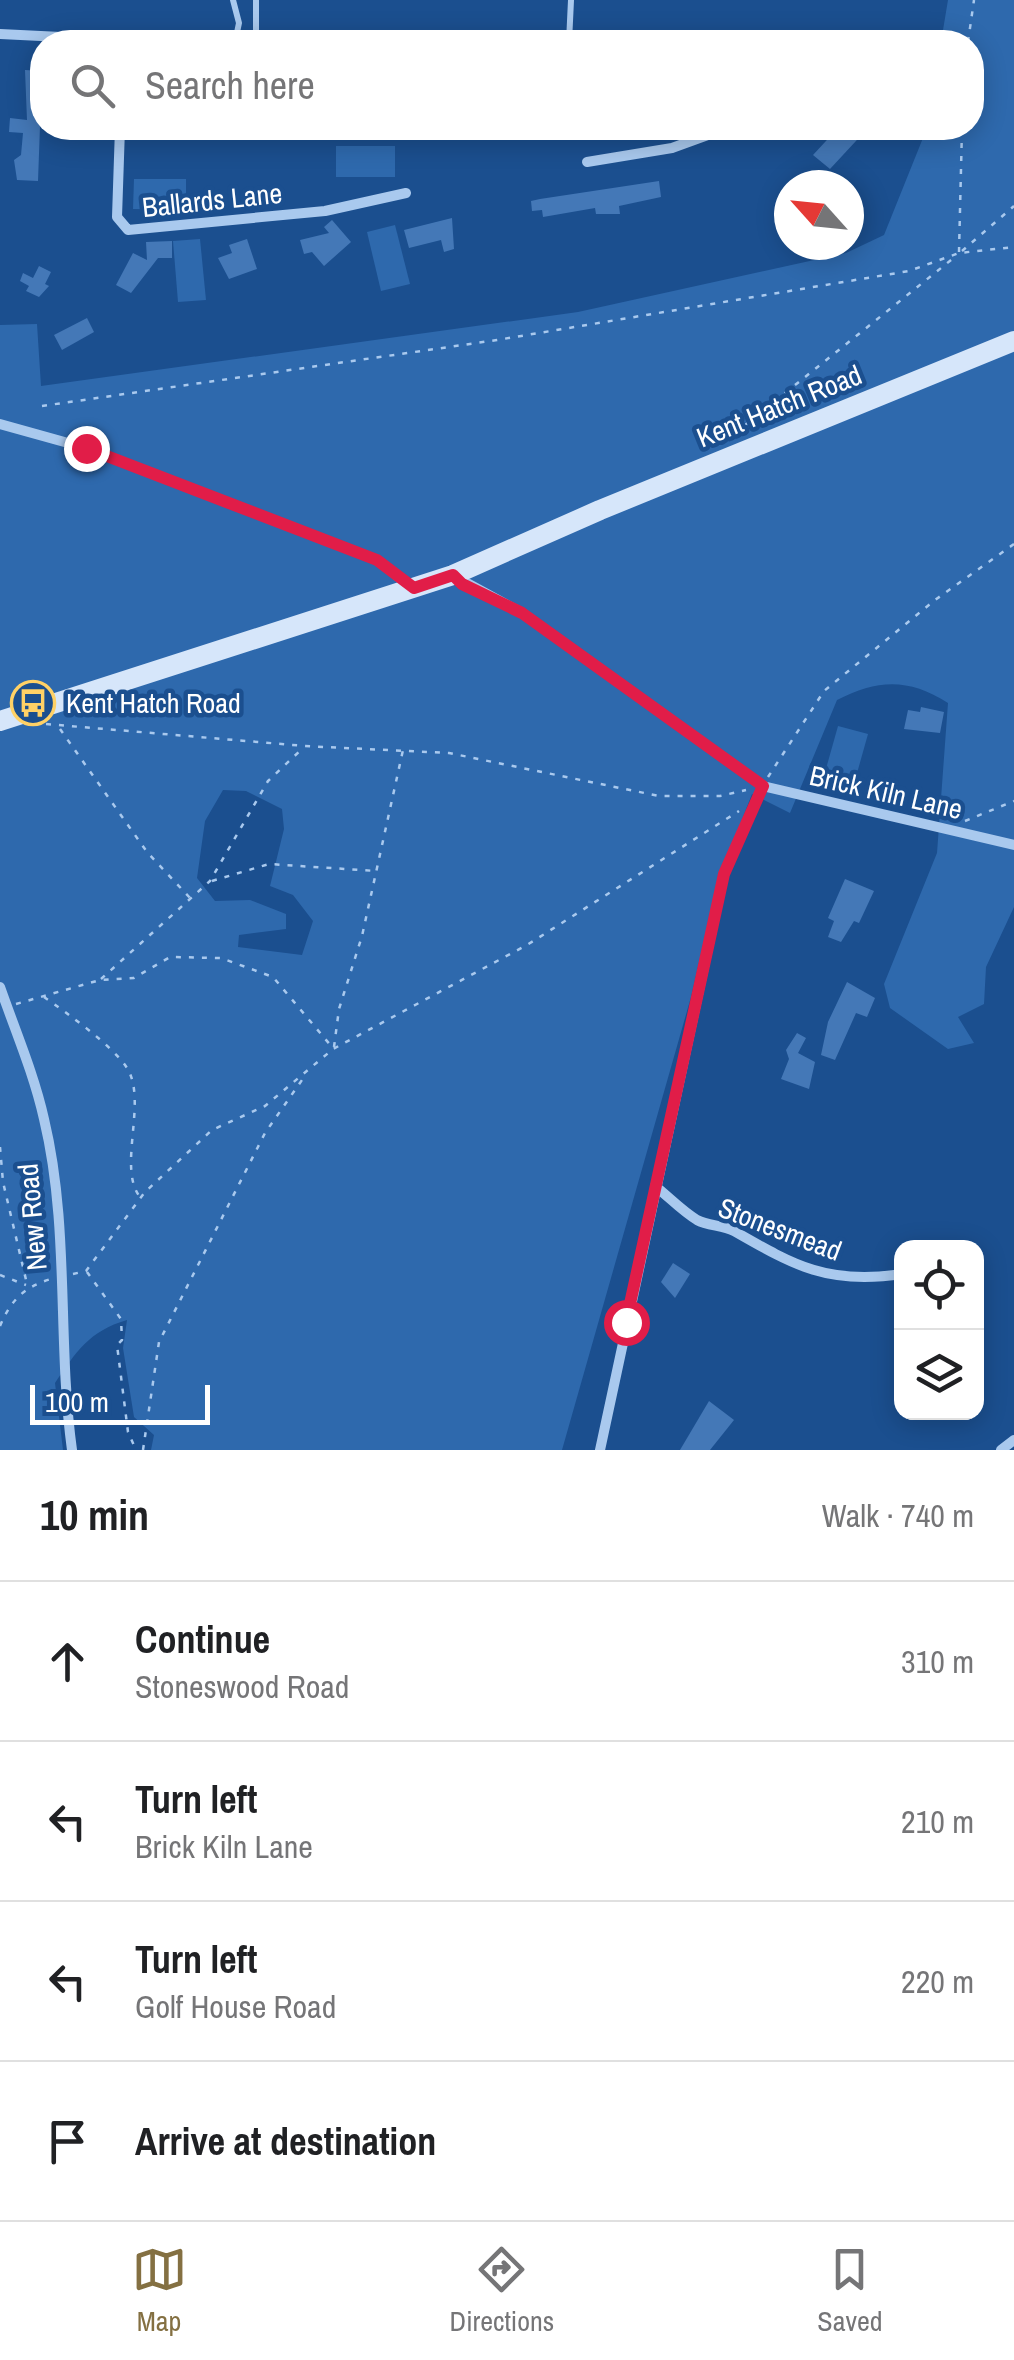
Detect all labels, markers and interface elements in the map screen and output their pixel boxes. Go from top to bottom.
search box [30,30,984,140]
icon: search [65,58,120,113]
text: Search here [145,60,315,111]
north arrow [774,170,864,260]
street label: Ballards Lane [140,174,284,226]
street label: Kent Hatch Road [691,356,867,456]
route end [64,426,110,472]
bus stop icon: Kent Hatch Road [10,680,56,726]
place label: Kent Hatch Road [66,684,241,722]
street label: Brick Kiln Lane [806,756,966,828]
street label: New Road [8,1162,56,1272]
street label: Stonesmead [713,1188,847,1270]
map controls [894,1240,984,1420]
button: locate [894,1240,984,1330]
route start [604,1300,650,1346]
button: layers [894,1330,984,1420]
scale bar [30,1380,210,1424]
text: 100 m [45,1383,109,1421]
text: 10 min [40,1487,149,1543]
text: Walk · 740 m [822,1494,974,1537]
text: Continue [135,1614,270,1665]
icon: ahead [40,1634,95,1689]
text: 310 m [901,1640,974,1683]
text: Stoneswood Road [135,1665,349,1708]
text: Turn left [135,1774,257,1825]
icon: left [40,1794,95,1849]
text: 210 m [901,1800,974,1843]
text: Brick Kiln Lane [135,1825,313,1868]
text: Turn left [135,1934,257,1985]
icon: left [40,1954,95,2009]
text: 220 m [901,1960,974,2003]
text: Golf House Road [135,1985,336,2028]
icon: arrive [40,2114,95,2169]
text: Arrive at destination [135,2116,436,2167]
tab: Map [132,2242,187,2340]
tab: Directions [450,2242,554,2340]
tab: Saved [817,2242,882,2340]

